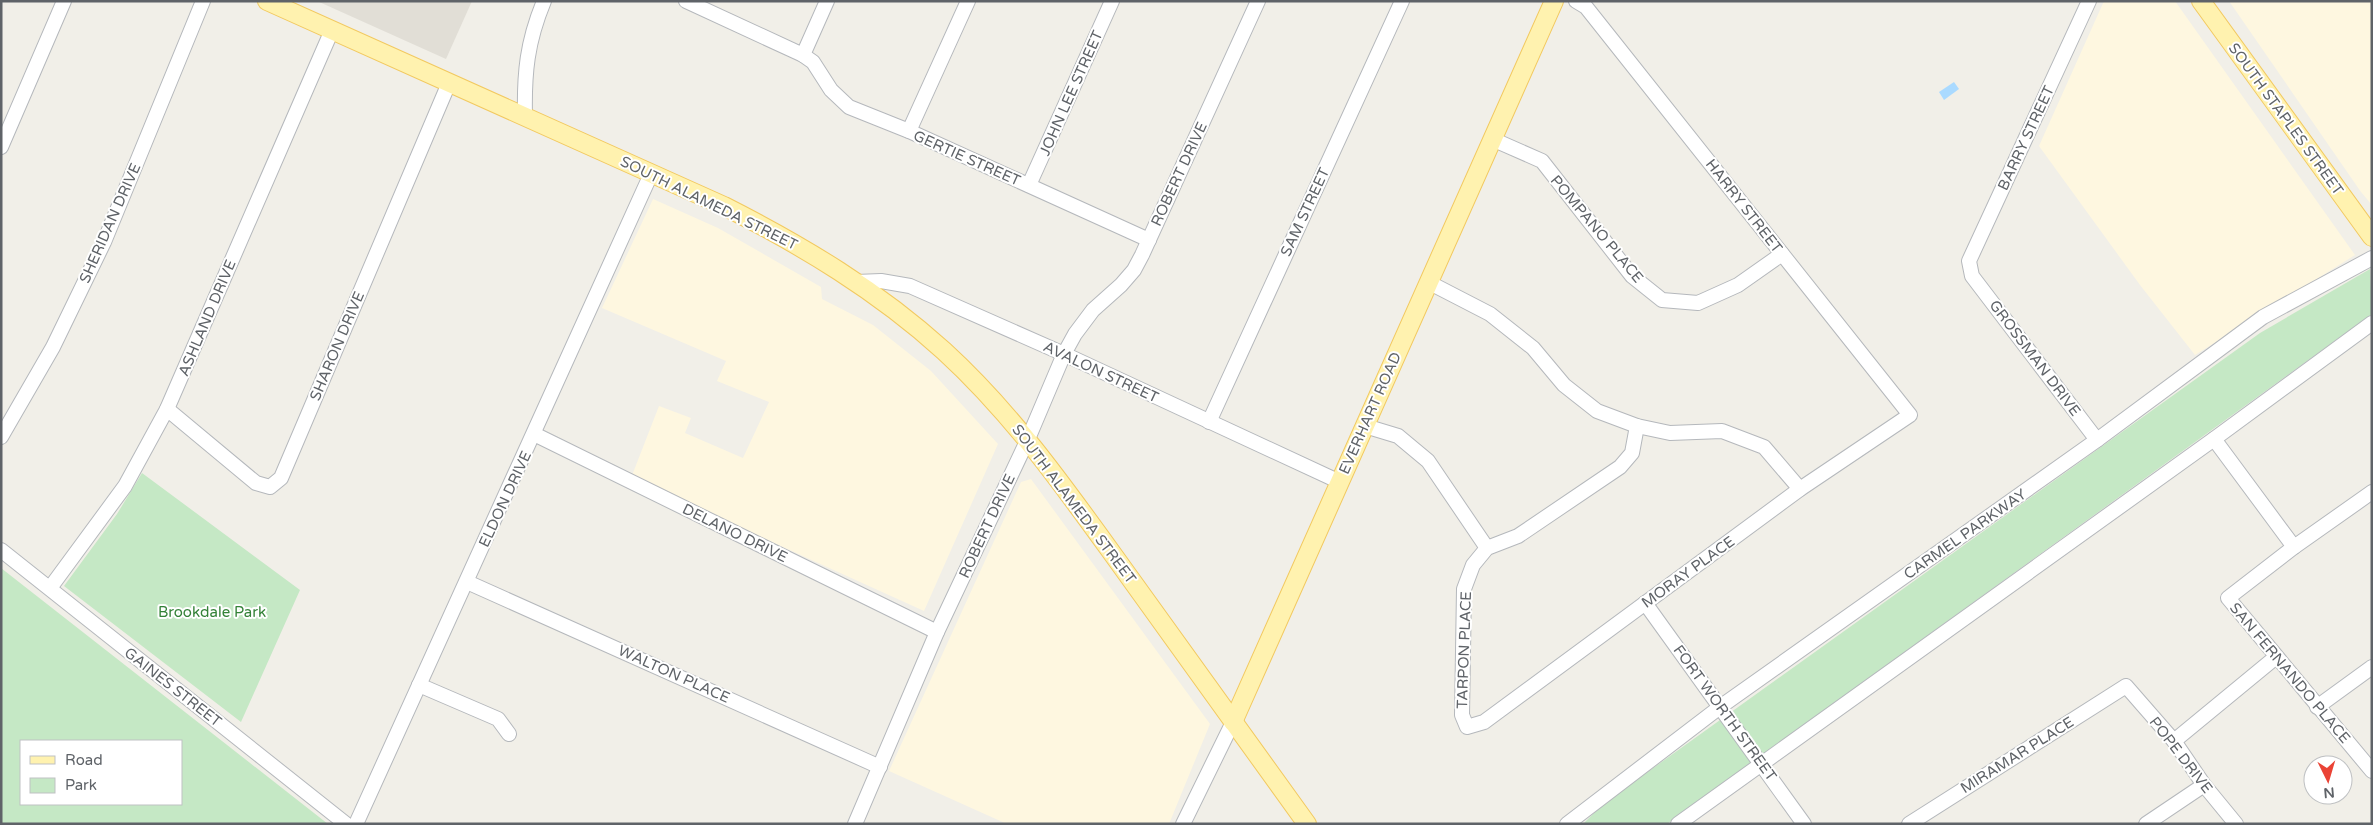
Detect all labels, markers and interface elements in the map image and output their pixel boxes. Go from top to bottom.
street label: JOHN LEE STREET [1035,28,1107,158]
street label: SOUTH STAPLES STREET [2225,40,2347,198]
street label: BARRY STREET [1994,83,2058,193]
street label: ROBERT DRIVE [1147,119,1211,229]
street label: GERTIE STREET [911,126,1023,190]
street label: SOUTH ALAMEDA STREET [617,152,801,254]
street label: HARRY STREET [1702,155,1786,257]
street label: SHERIDAN DRIVE [75,160,145,286]
street label: SAM STREET [1277,165,1333,259]
street label: POMPANO PLACE [1547,172,1647,286]
street label: ASHLAND DRIVE [174,257,240,379]
street label: SHARON DRIVE [306,289,368,403]
street label: GROSSMAN DRIVE [1986,296,2084,420]
street label: AVALON STREET [1041,337,1161,407]
street label: EVERHART ROAD [1335,349,1405,477]
street label: SOUTH ALAMEDA STREET [1008,421,1140,587]
street label: ELDON DRIVE [475,448,535,550]
street label: ROBERT DRIVE [955,471,1019,581]
street label: CARMEL PARKWAY [1900,485,2030,583]
street label: DELANO DRIVE [680,500,790,566]
street label: MORAY PLACE [1638,532,1738,612]
street label: TARPON PLACE [1453,591,1475,709]
street label: SAN FERNANDO PLACE [2226,599,2354,747]
park label: Brookdale Park [158,603,266,621]
street label: WALTON PLACE [615,641,733,707]
street label: FORT WORTH STREET [1670,641,1780,785]
street label: GAINES STREET [121,643,225,731]
street label: MIRAMAR PLACE [1957,713,2077,797]
street label: POPE DRIVE [2146,713,2216,797]
legend [20,740,182,805]
text: Road [65,751,103,769]
north arrow [2303,755,2353,805]
text: Park [65,776,97,794]
text: N [2323,783,2335,801]

